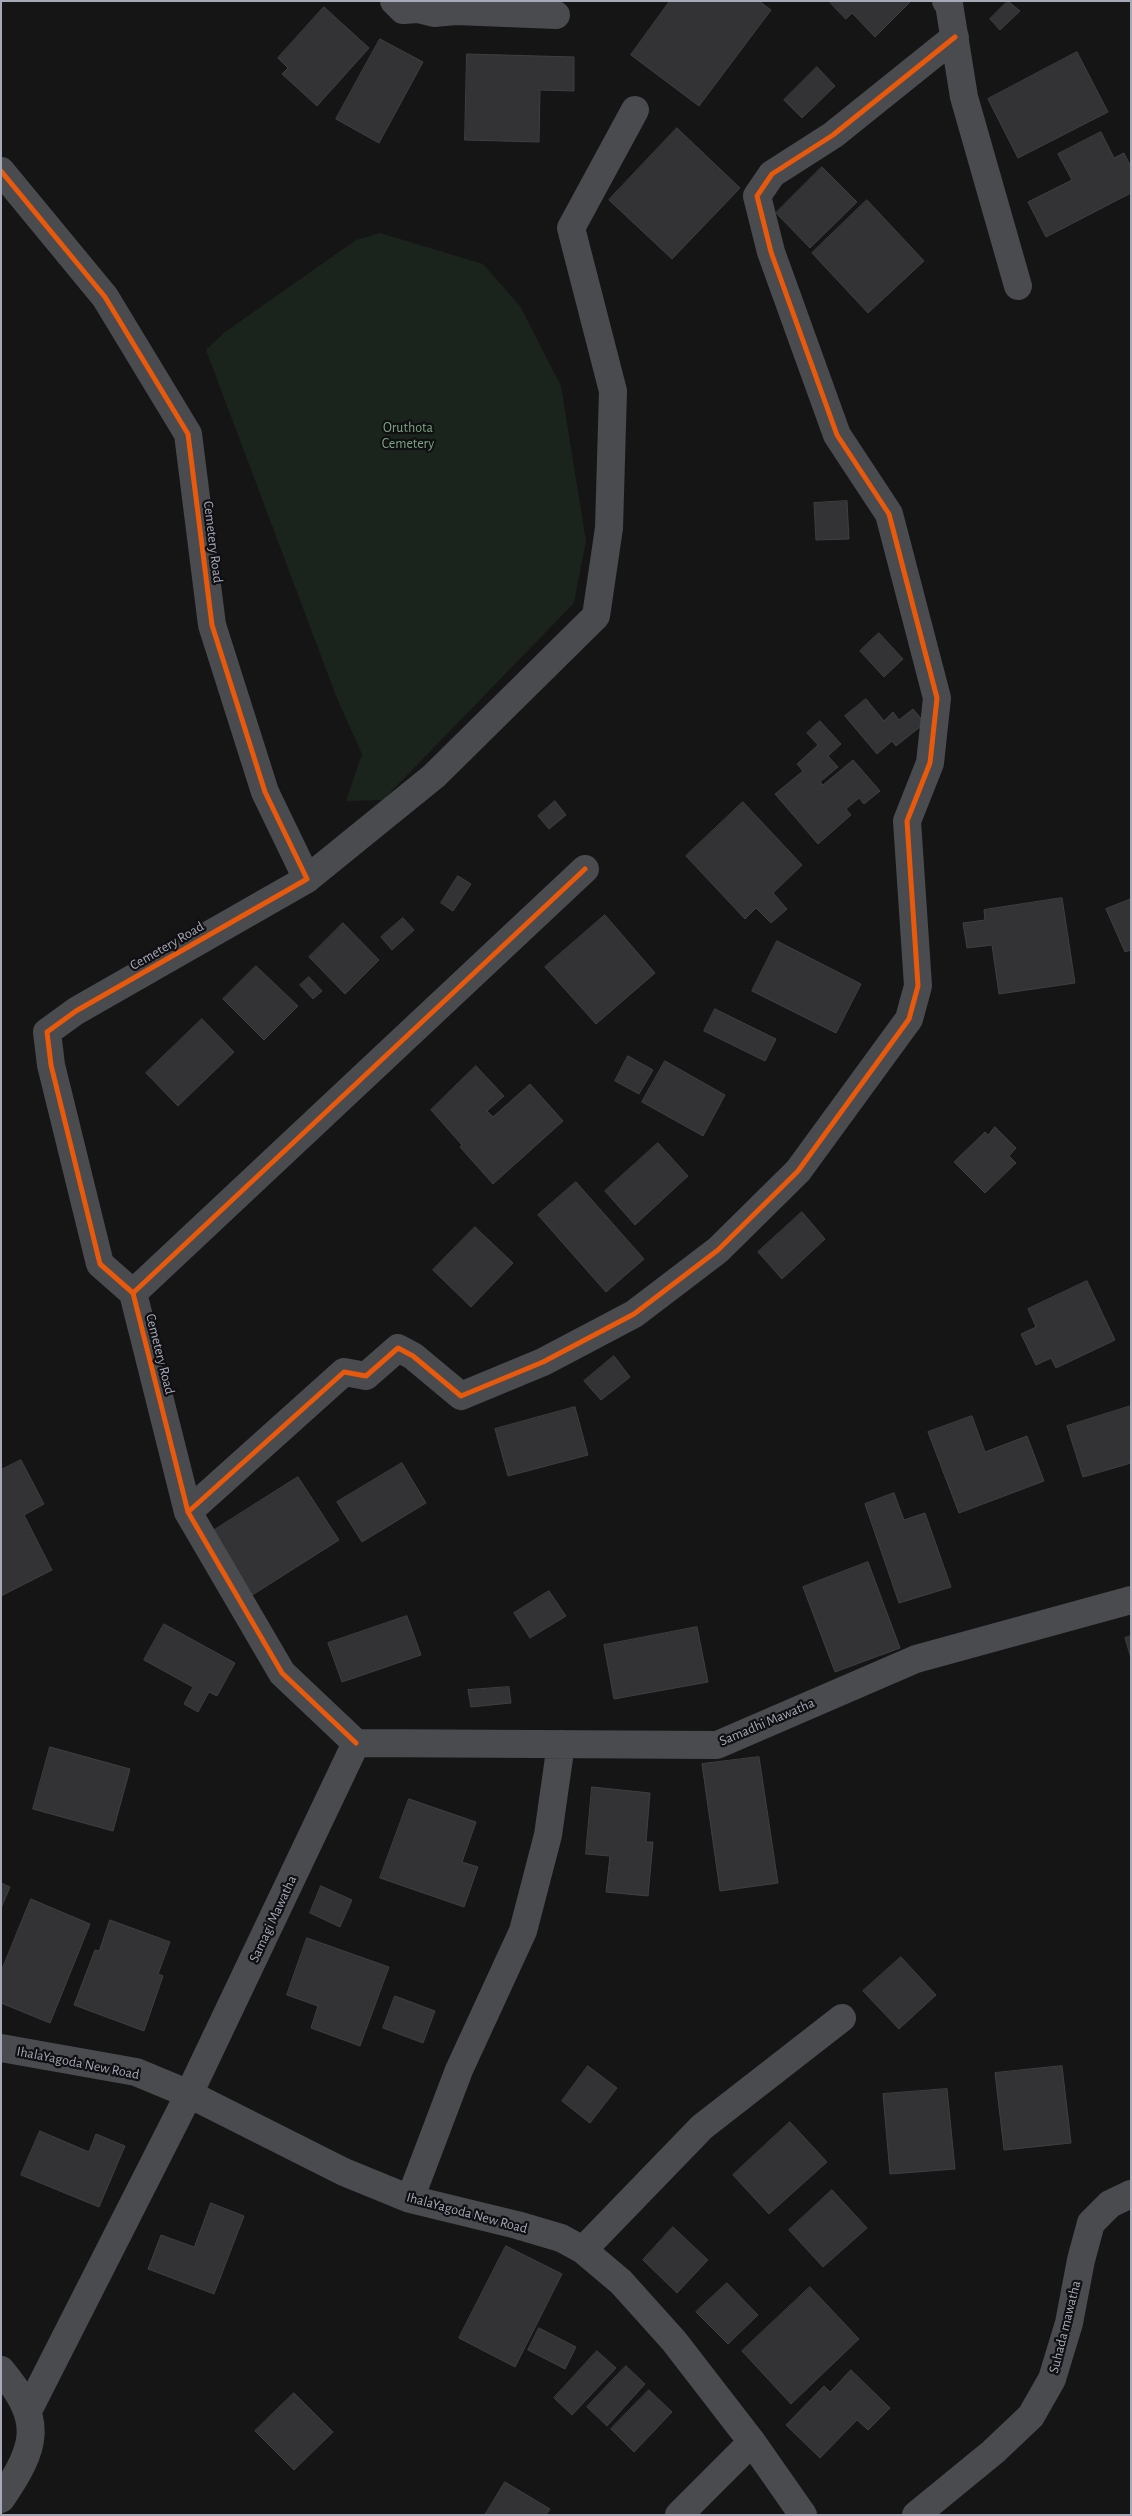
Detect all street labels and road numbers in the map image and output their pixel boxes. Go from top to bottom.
street label: Cemetery Road [200,500,226,584]
street label: Cemetery Road [127,918,207,974]
street label: Cemetery Road [142,1312,178,1396]
street label: Samadhi Mawatha [717,1694,817,1750]
street label: Samagi Mawatha [246,1873,300,1965]
street label: IhalaYagoda New Road [15,2043,141,2083]
street label: IhalaYagoda New Road [405,2189,529,2237]
street label: Suhada mawatha [1045,2279,1085,2375]

